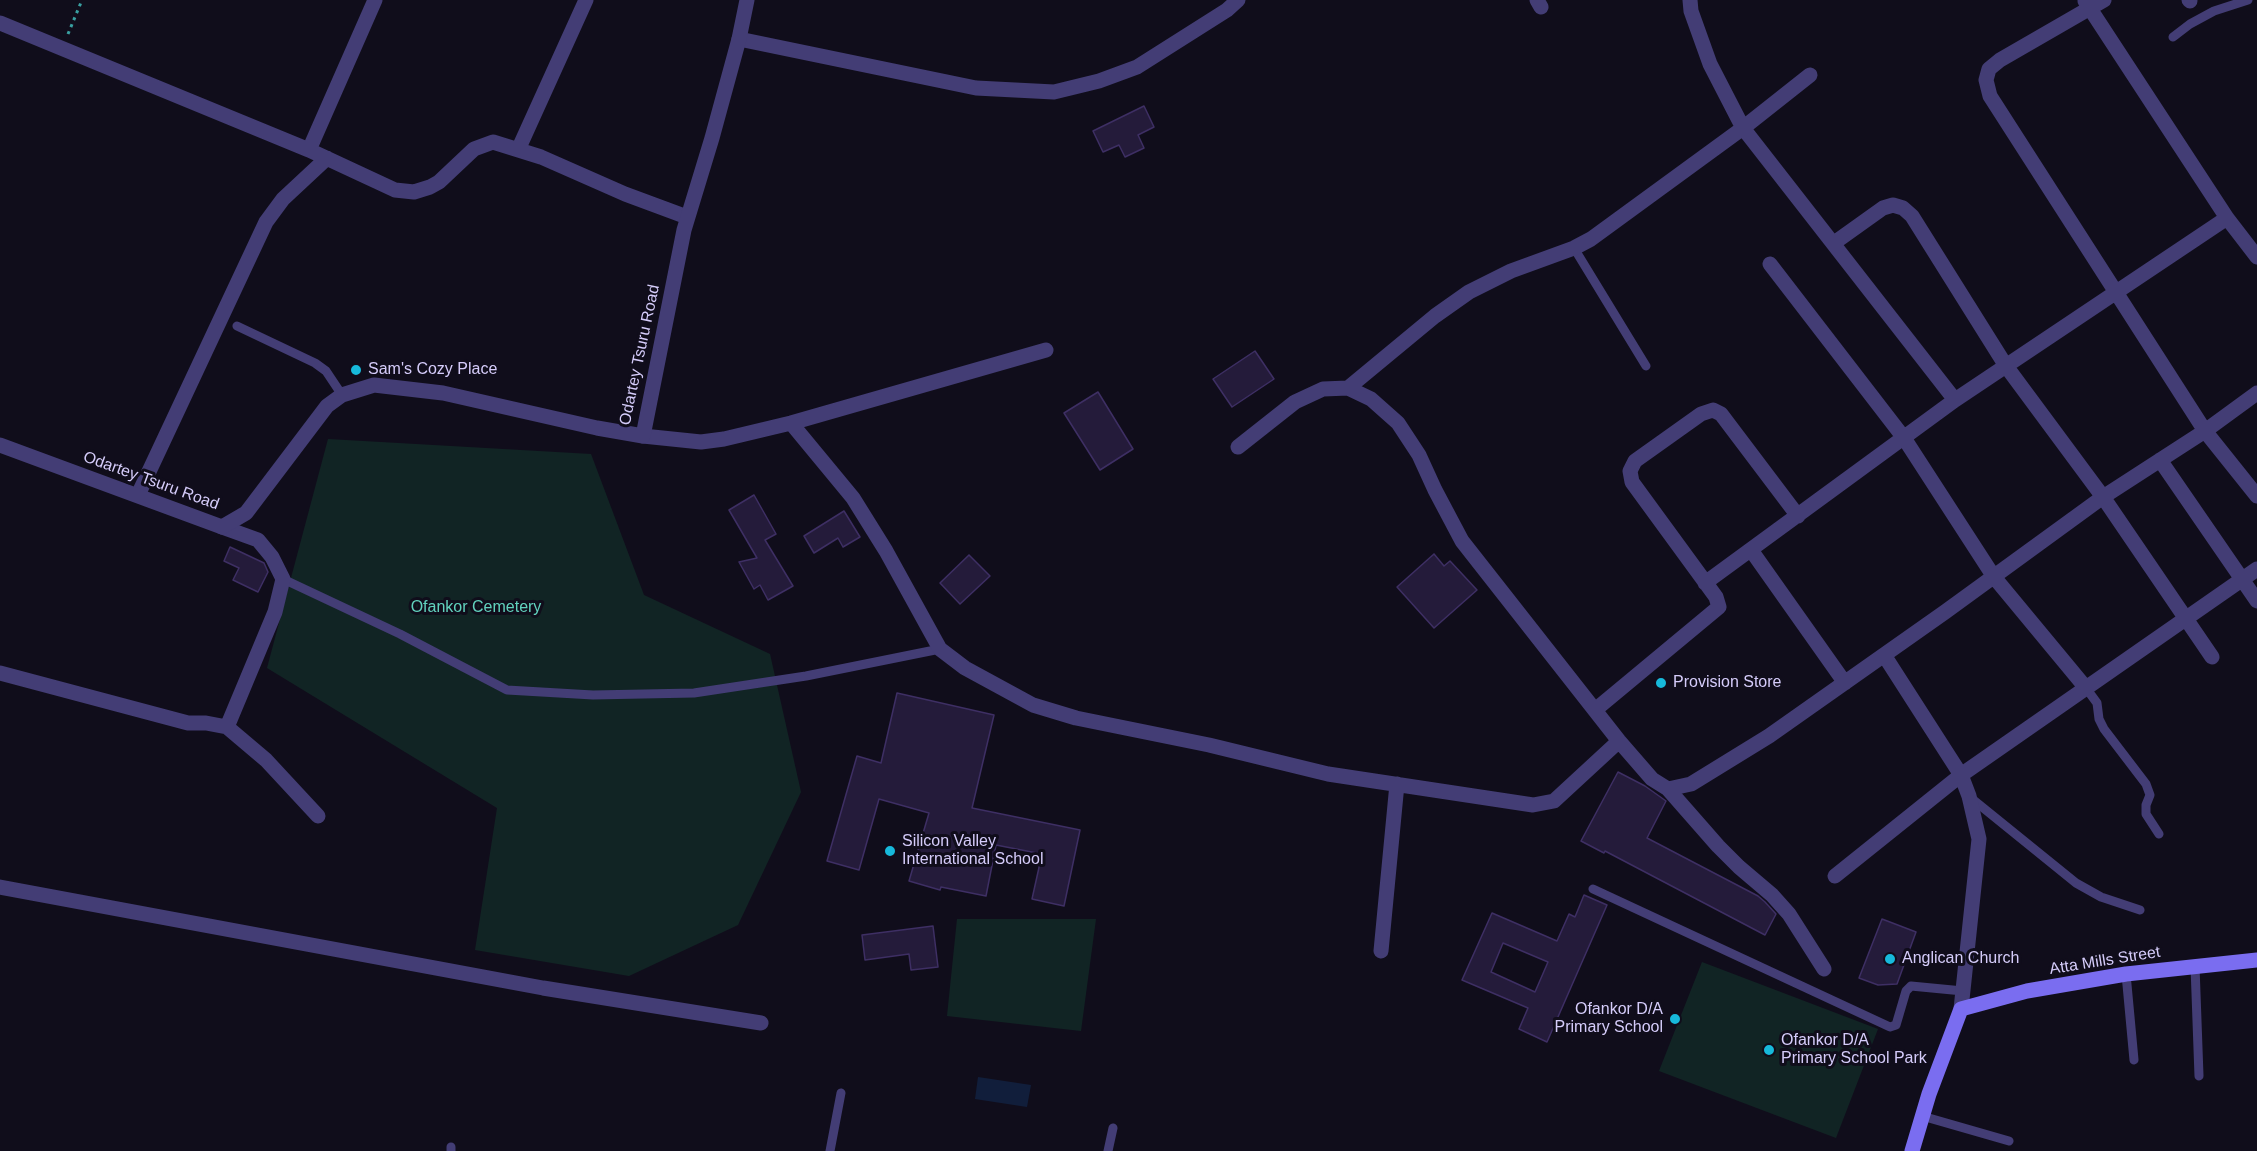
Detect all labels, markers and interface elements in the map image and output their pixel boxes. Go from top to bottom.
street label: Odartey Tsuru Road [616,283,664,427]
place label: Sam's Cozy Place [368,360,497,380]
marker: Sam's Cozy Place [349,363,363,377]
street label: Odartey Tsuru Road [80,447,222,515]
park label: Ofankor Cemetery [411,598,541,618]
place label: Provision Store [1673,673,1781,693]
marker: Provision Store [1654,676,1668,690]
place label: Silicon Valley International School [902,832,1043,870]
marker: Silicon Valley International School [883,844,897,858]
street label: Atta Mills Street [2048,943,2162,979]
place label: Anglican Church [1902,949,2019,969]
marker: Anglican Church [1883,952,1897,966]
place label: Ofankor D/A Primary School [1555,1000,1663,1038]
marker: Ofankor D/A Primary School [1668,1012,1682,1026]
place label: Ofankor D/A Primary School Park [1781,1031,1927,1069]
marker: Ofankor D/A Primary School Park [1762,1043,1776,1057]

